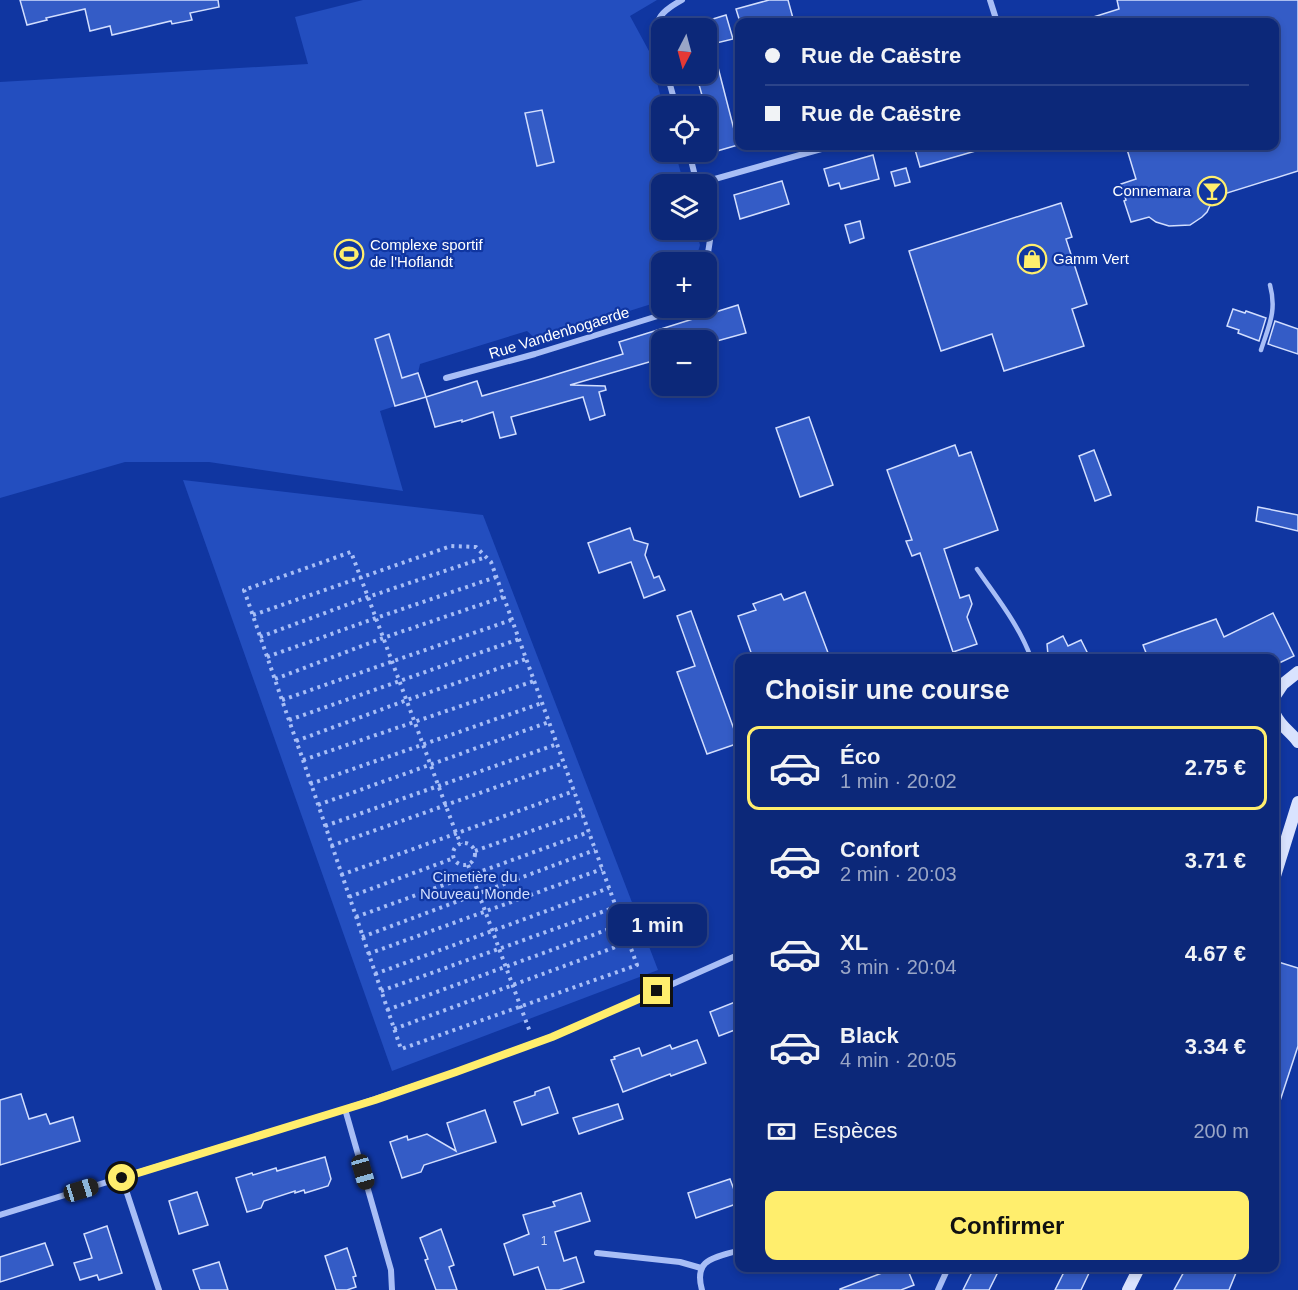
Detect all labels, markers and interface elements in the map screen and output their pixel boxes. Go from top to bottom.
north arrow [651,18,717,84]
map controls [651,18,717,396]
text: Rue de Caëstre [801,43,961,68]
button: locate [651,96,717,162]
text: Rue de Caëstre [801,101,961,126]
button: layers [651,174,717,240]
bar icon: Connemara [1196,175,1228,207]
place label: Connemara [1113,182,1192,199]
place label: Complexe sportif de l'Hoflandt [370,236,483,270]
sports icon: Complexe sportif de l'Hoflandt [333,238,365,270]
shop icon: Gamm Vert [1016,243,1048,275]
place label: Gamm Vert [1053,250,1130,267]
button: + [651,252,717,318]
street label: Rue Vandenbogaerde [487,303,631,362]
button: − [651,330,717,396]
text: Choisir une course [765,675,1010,705]
icon: car [768,741,822,795]
text: Éco [840,744,880,769]
text: 2.75 € [1185,755,1246,780]
text: 1 min · 20:02 [840,770,957,792]
icon: car [768,834,822,888]
text: Confort [840,837,919,862]
text: 3.71 € [1185,848,1246,873]
text: 2 min · 20:03 [840,863,957,885]
park label: Cimetière du Nouveau Monde [420,868,530,902]
callout: 1 min [608,904,706,946]
text: 1 min [631,914,684,936]
icon: car [768,927,822,981]
text: XL [840,930,868,955]
text: 4.67 € [1185,941,1246,966]
text: 3 min · 20:04 [840,956,957,978]
route end [643,977,670,1004]
icon: car [768,1020,822,1074]
text: Black [840,1023,899,1048]
text: 3.34 € [1185,1034,1246,1059]
text: 4 min · 20:05 [840,1049,957,1071]
icon: cash [765,1115,798,1148]
text: Espèces [813,1118,897,1143]
text: 200 m [1193,1120,1249,1142]
car [349,1152,377,1192]
route start [108,1164,135,1191]
car [61,1176,101,1204]
button: Confirmer [765,1191,1249,1260]
house number: 1 [541,1234,548,1248]

